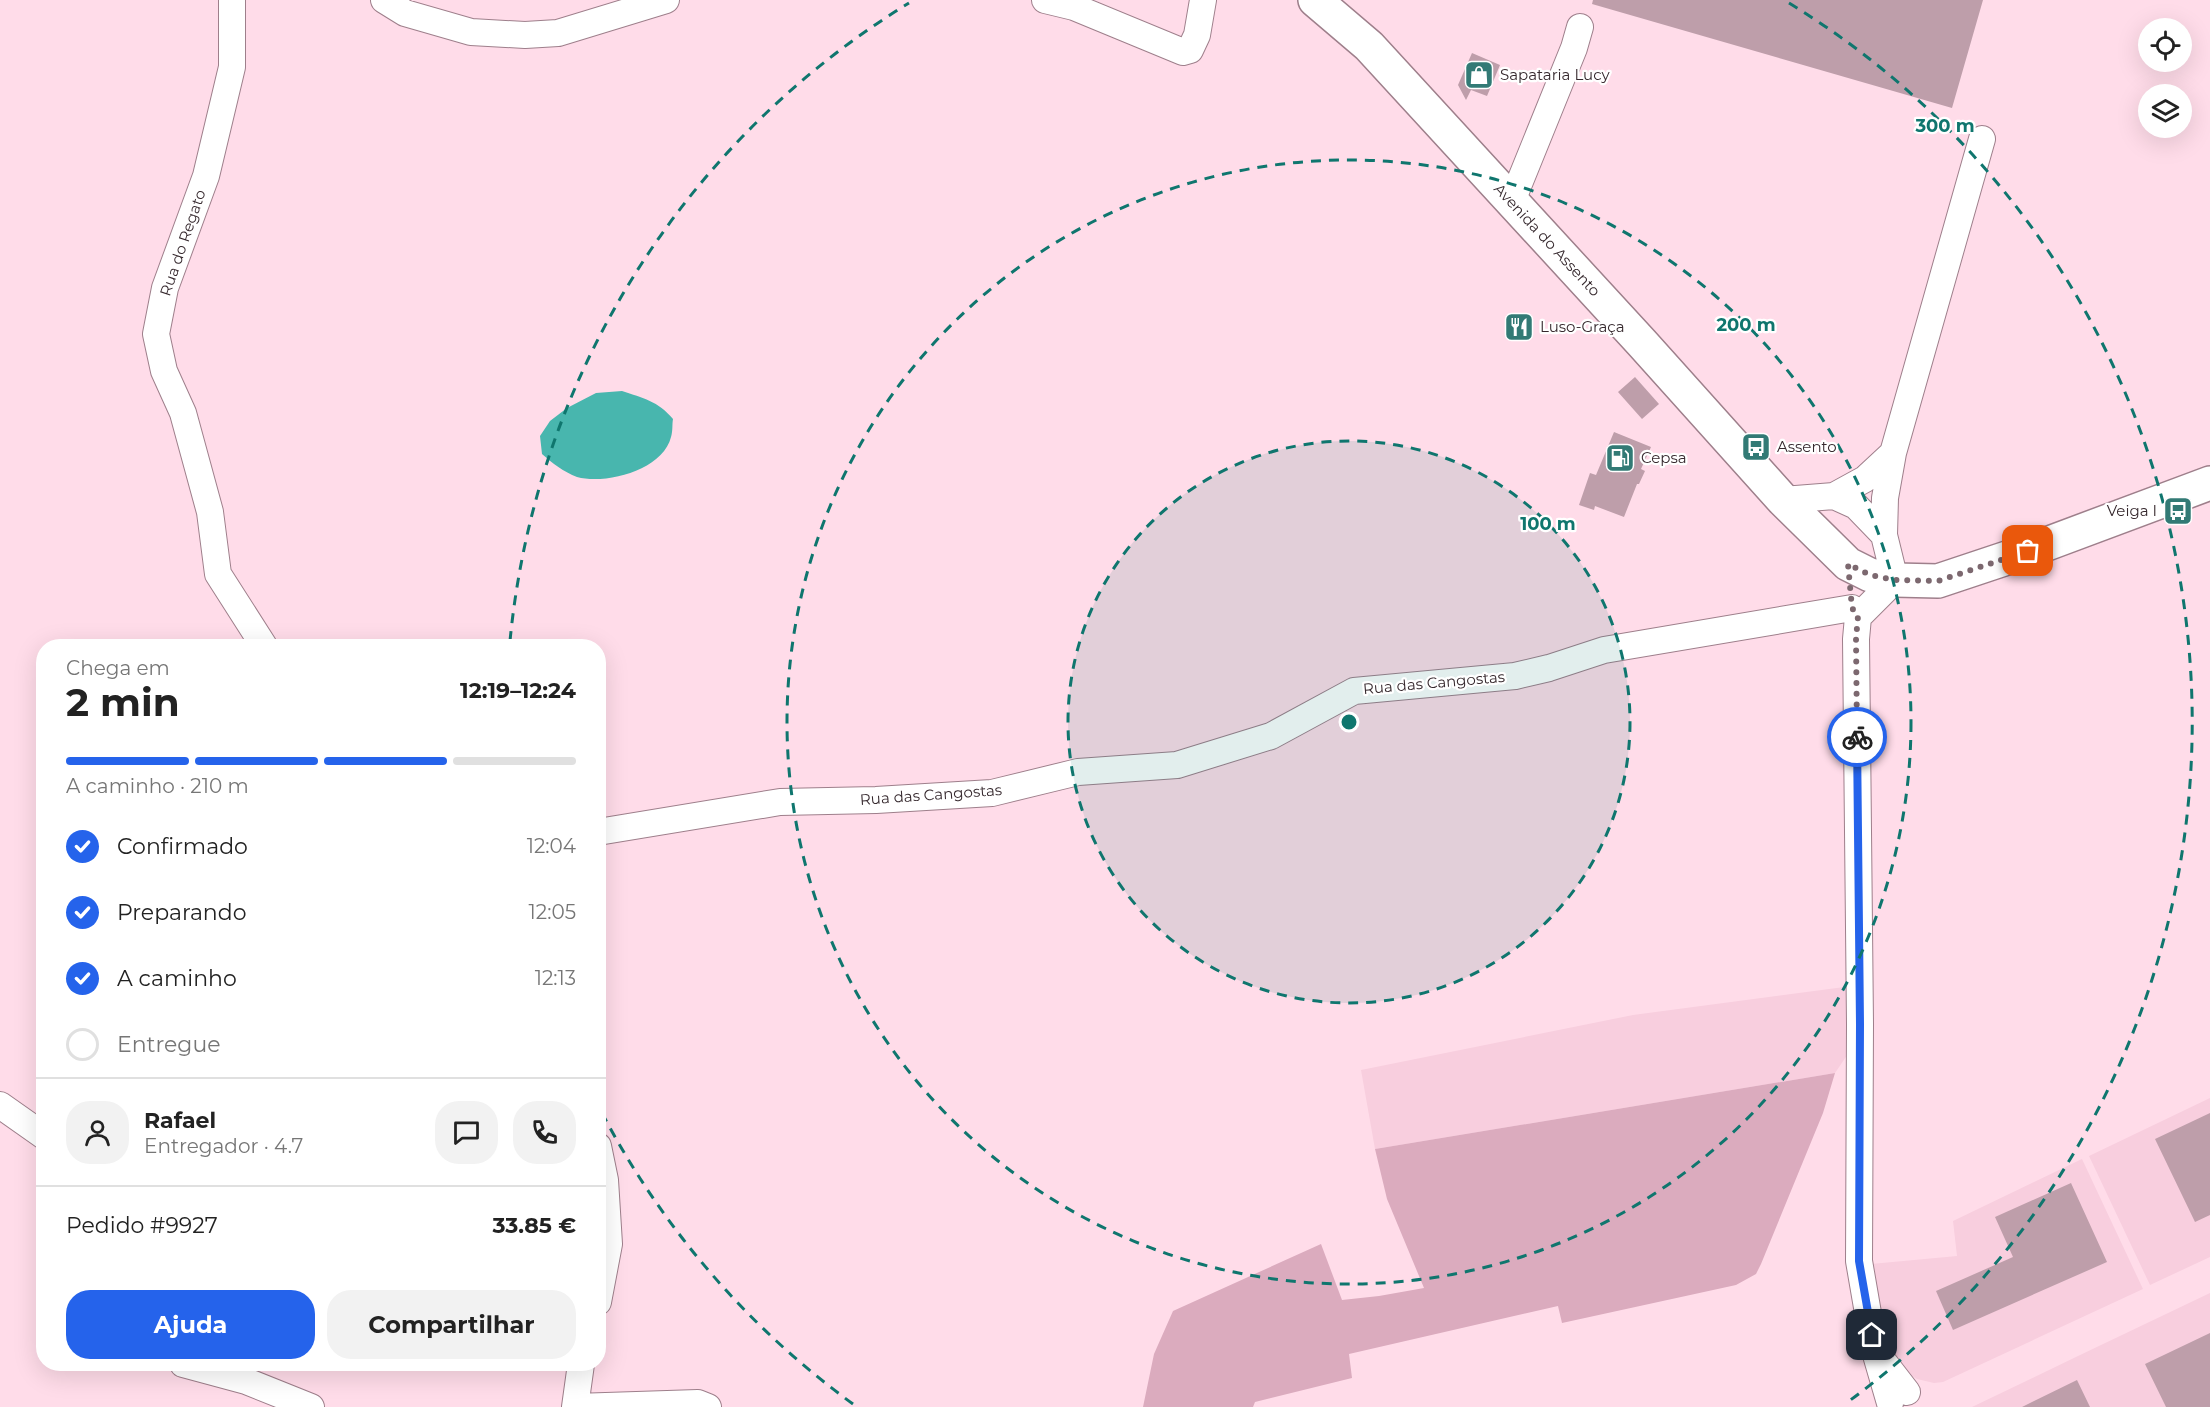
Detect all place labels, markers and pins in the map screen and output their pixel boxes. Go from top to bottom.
shop icon: Sapataria Lucy [1463,59,1495,91]
place label: Sapataria Lucy [1500,65,1611,84]
restaurant icon: Luso-Graça [1503,311,1535,343]
place label: Luso-Graça [1540,317,1625,336]
bus stop icon: Assento [1740,431,1772,463]
place label: Assento [1777,437,1837,456]
fuel station icon: Cepsa [1604,442,1636,474]
place label: Cepsa [1641,448,1687,467]
bus stop icon: Veiga I [2162,495,2194,527]
place label: Veiga I [2107,501,2157,520]
pin [2002,525,2053,576]
centre of rings [1339,712,1359,732]
pin [1846,1309,1897,1360]

